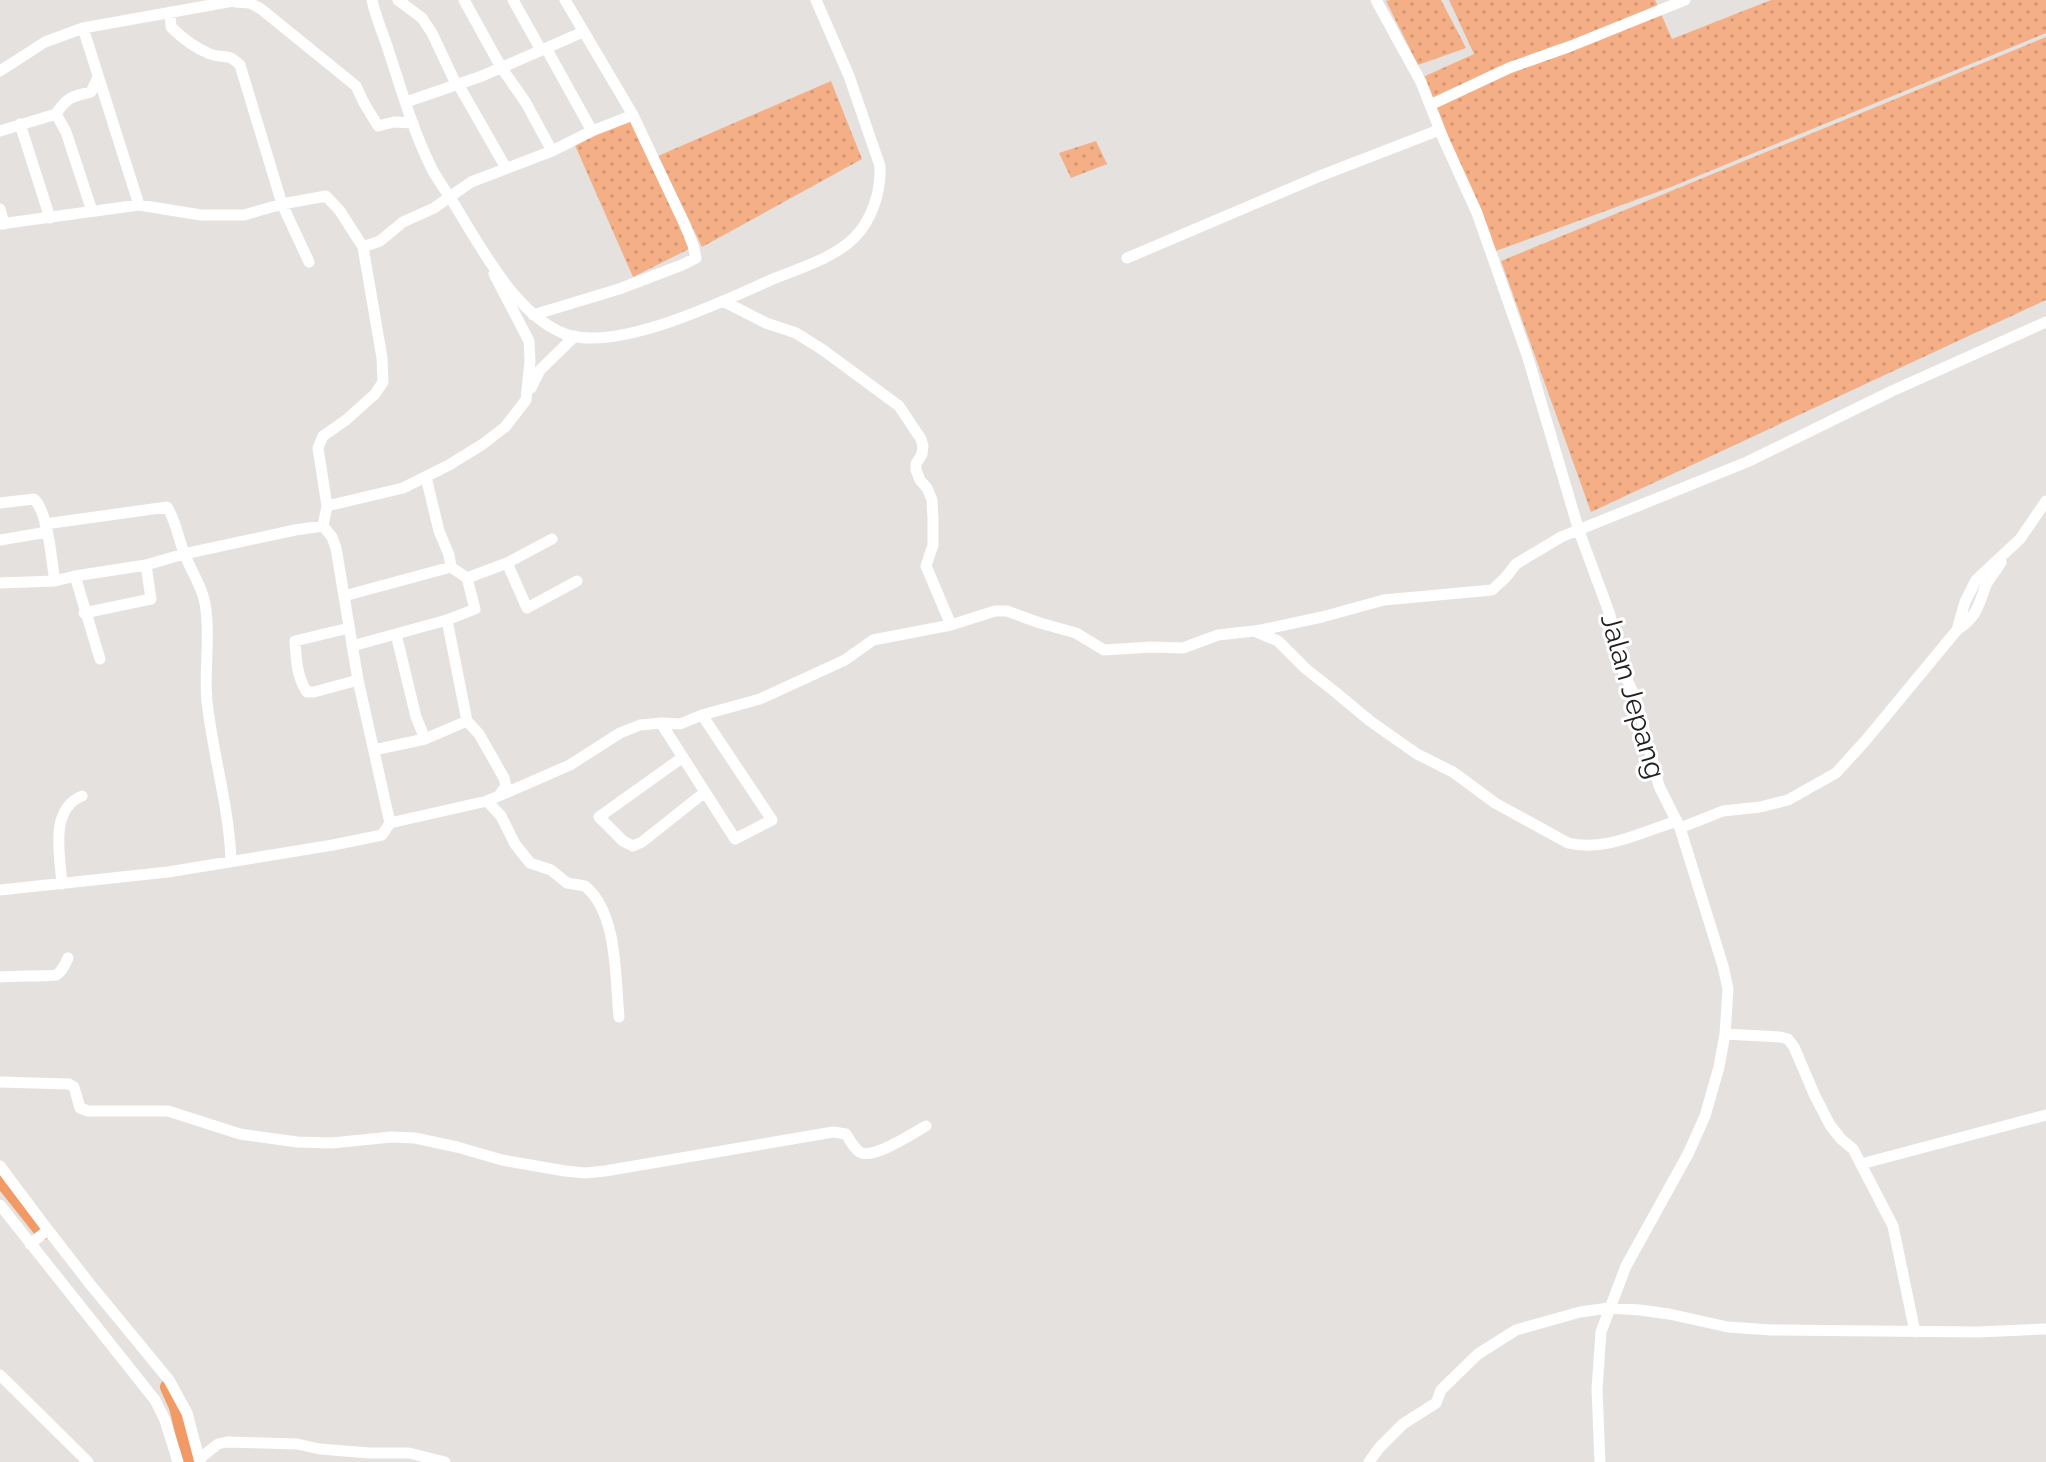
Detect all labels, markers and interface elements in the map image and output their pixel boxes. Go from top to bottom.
street label: Jalan Jepang [1594,610,1672,782]

